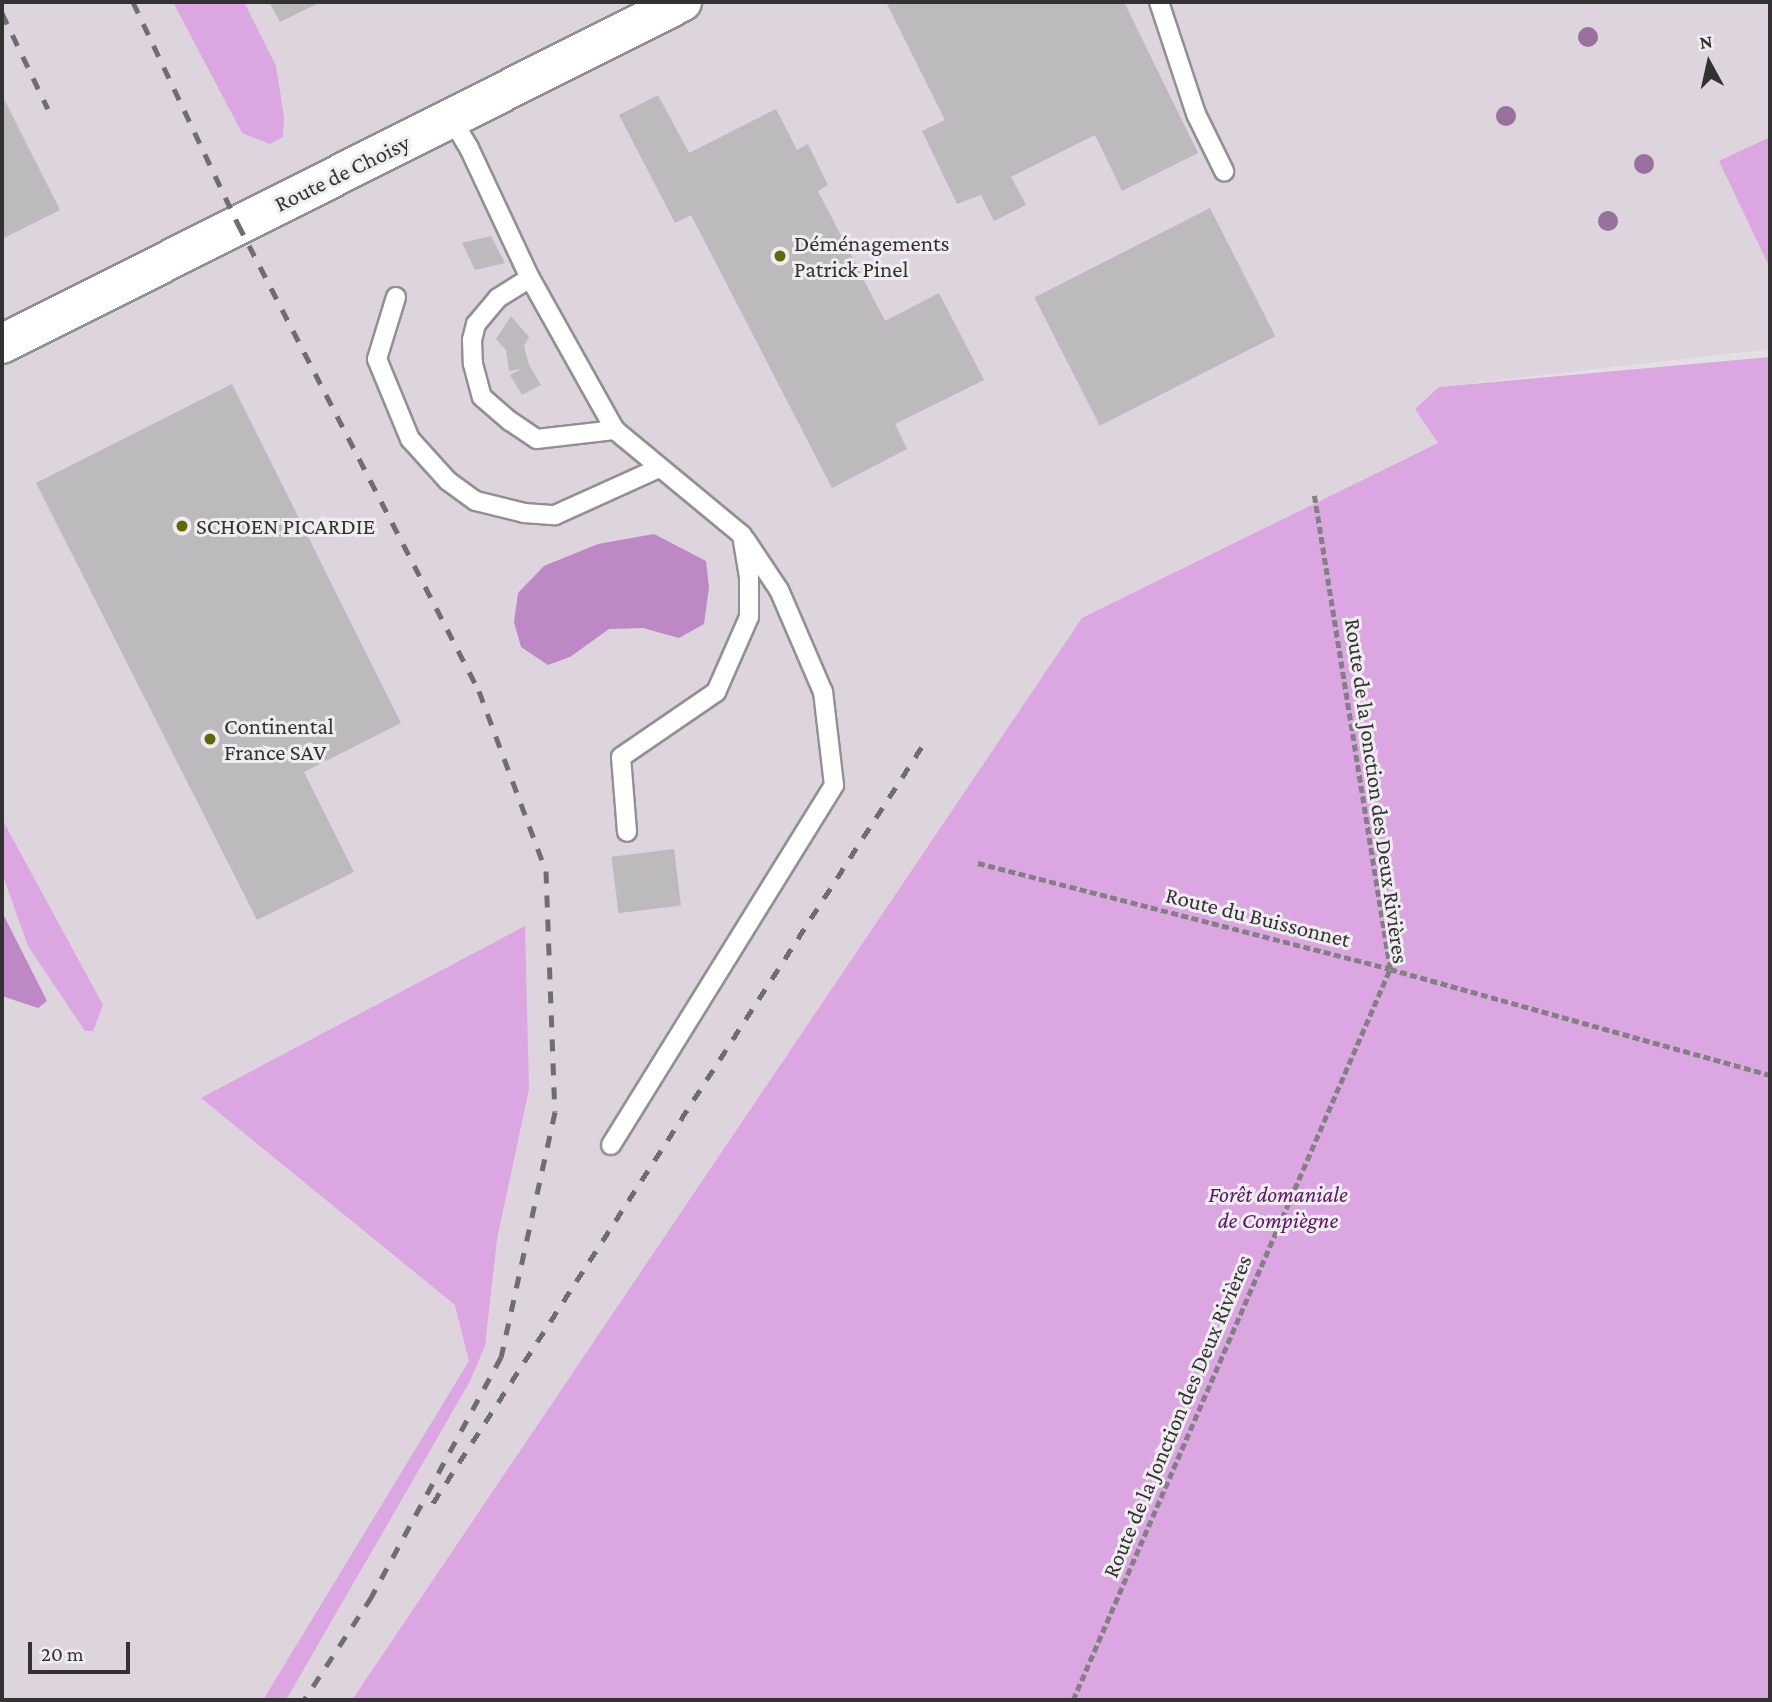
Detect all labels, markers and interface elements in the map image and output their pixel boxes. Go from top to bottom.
north arrow [1674,28,1744,98]
text: N [1698,30,1714,53]
street label: Route de Choisy [270,128,414,218]
place label: Déménagements Patrick Pinel [794,229,949,283]
marker: Déménagements Patrick Pinel [772,248,788,264]
place label: SCHOEN PICARDIE [196,512,375,540]
marker: SCHOEN PICARDIE [174,518,190,534]
street label: Route de la Jonction des Deux Rivières [1339,617,1415,965]
place label: Continental France SAV [224,712,334,766]
marker: Continental France SAV [202,731,218,747]
street label: Route du Buissonnet [1163,881,1353,953]
park label: Forêt domaniale de Compiègne [1208,1180,1348,1234]
street label: Route de la Jonction des Deux Rivières [1096,1250,1258,1582]
scale bar [32,1628,133,1672]
text: 20 m [41,1642,84,1666]

